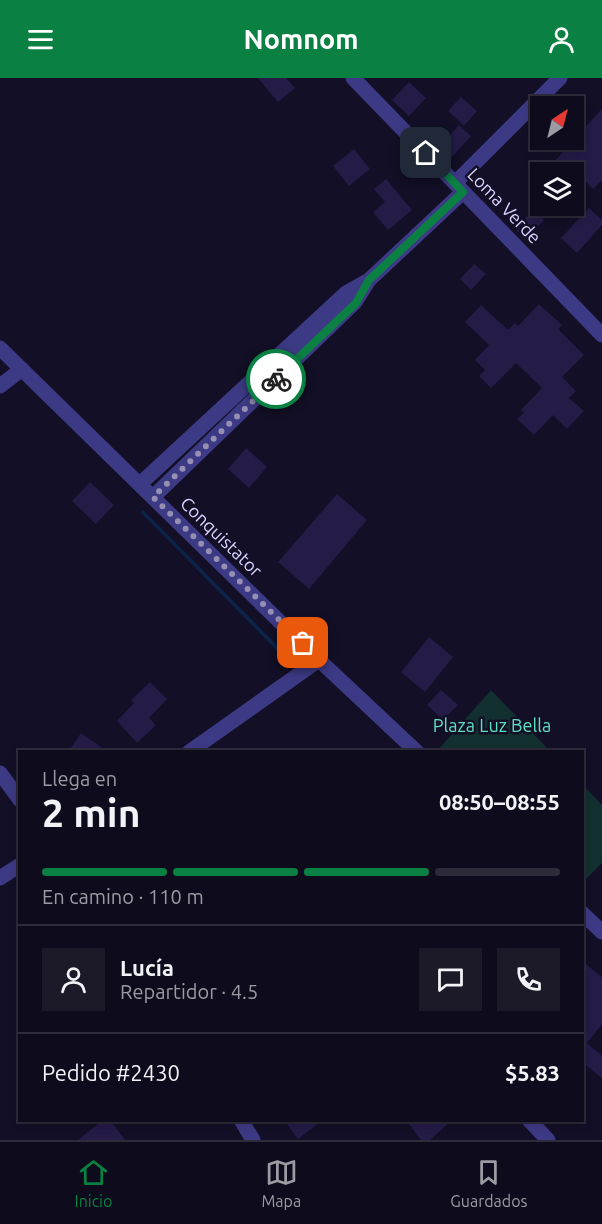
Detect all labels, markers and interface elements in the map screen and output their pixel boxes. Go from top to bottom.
icon: menu [24,23,57,56]
icon: person [545,23,578,56]
text: Nomnom [244,24,359,54]
north arrow [530,96,584,150]
map controls [530,96,584,216]
pin [400,127,451,178]
icon: home [409,136,442,169]
button: layers [530,162,584,216]
street label: Loma Verde [464,164,545,247]
courier [246,349,306,409]
icon: bike [260,363,293,396]
street label: Conquistator [177,492,267,580]
pin [277,617,328,668]
icon: bag [286,626,319,659]
park label: Plaza Luz Bella [433,715,551,735]
text: Llega en [42,767,117,790]
text: 08:50–08:55 [439,789,560,814]
text: 2 min [42,791,141,834]
text: En camino · 110 m [42,885,204,908]
button: person [42,948,105,1011]
button: chat [419,948,482,1011]
button: phone [497,948,560,1011]
text: Lucía [120,955,174,980]
text: Repartidor · 4.5 [120,980,258,1003]
text: Pedido #2430 [42,1060,180,1085]
text: $5.83 [505,1060,560,1085]
tab: Inicio [75,1156,112,1210]
tab: Mapa [261,1156,301,1210]
tab: Guardados [450,1156,527,1210]

